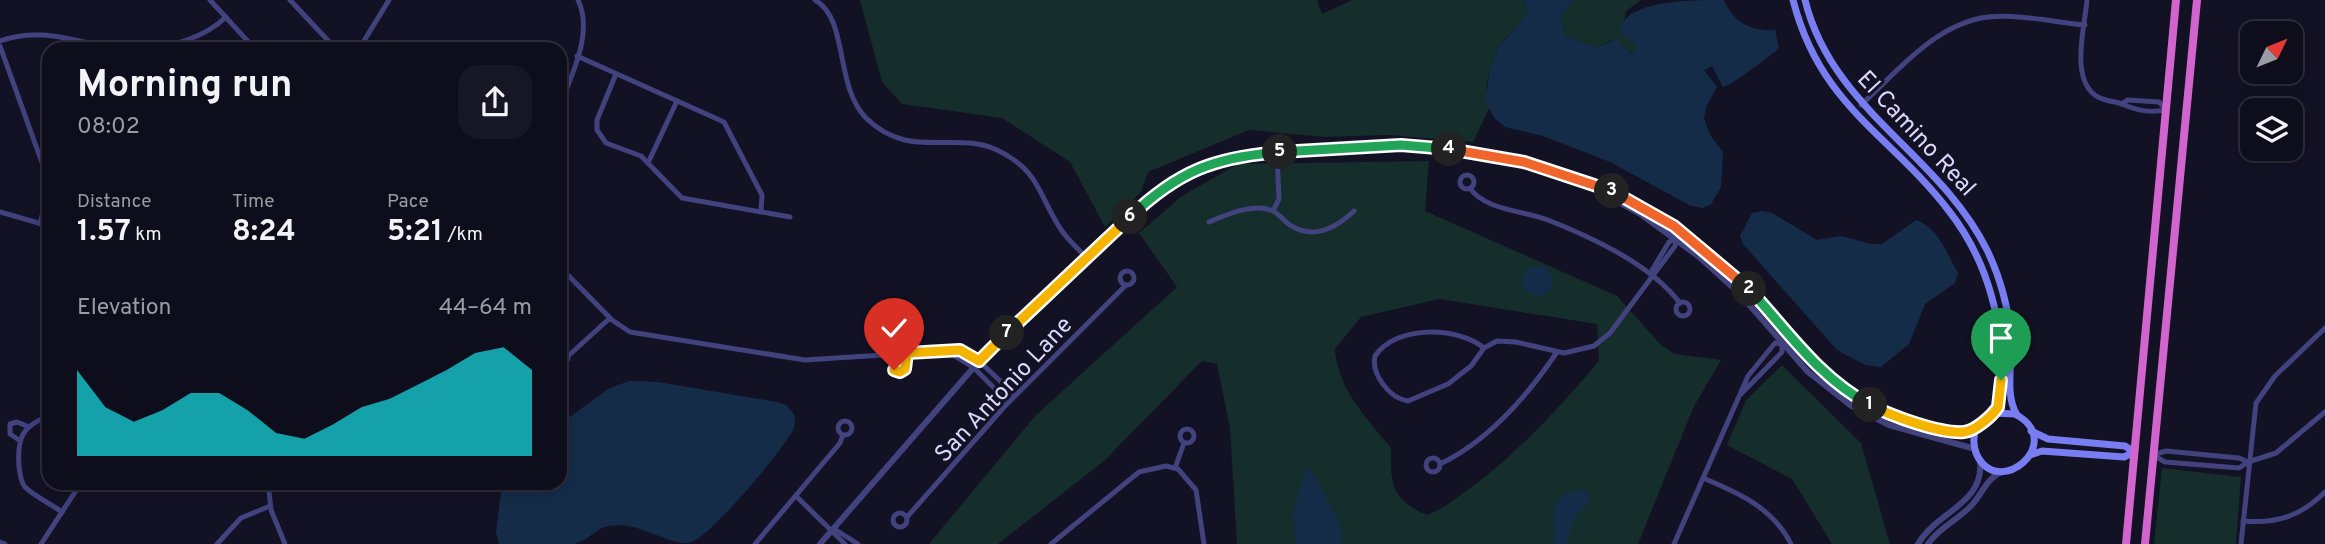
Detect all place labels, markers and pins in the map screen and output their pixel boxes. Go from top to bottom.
pin: 4 [1432,132,1466,166]
pin: 5 [1262,134,1298,170]
pin: 3 [1594,174,1630,208]
pin: 6 [1112,200,1148,234]
pin: 2 [1732,272,1766,306]
pin [864,298,924,370]
pin [1971,308,2031,380]
pin: 7 [990,316,1024,350]
pin: 1 [1853,388,1888,422]

